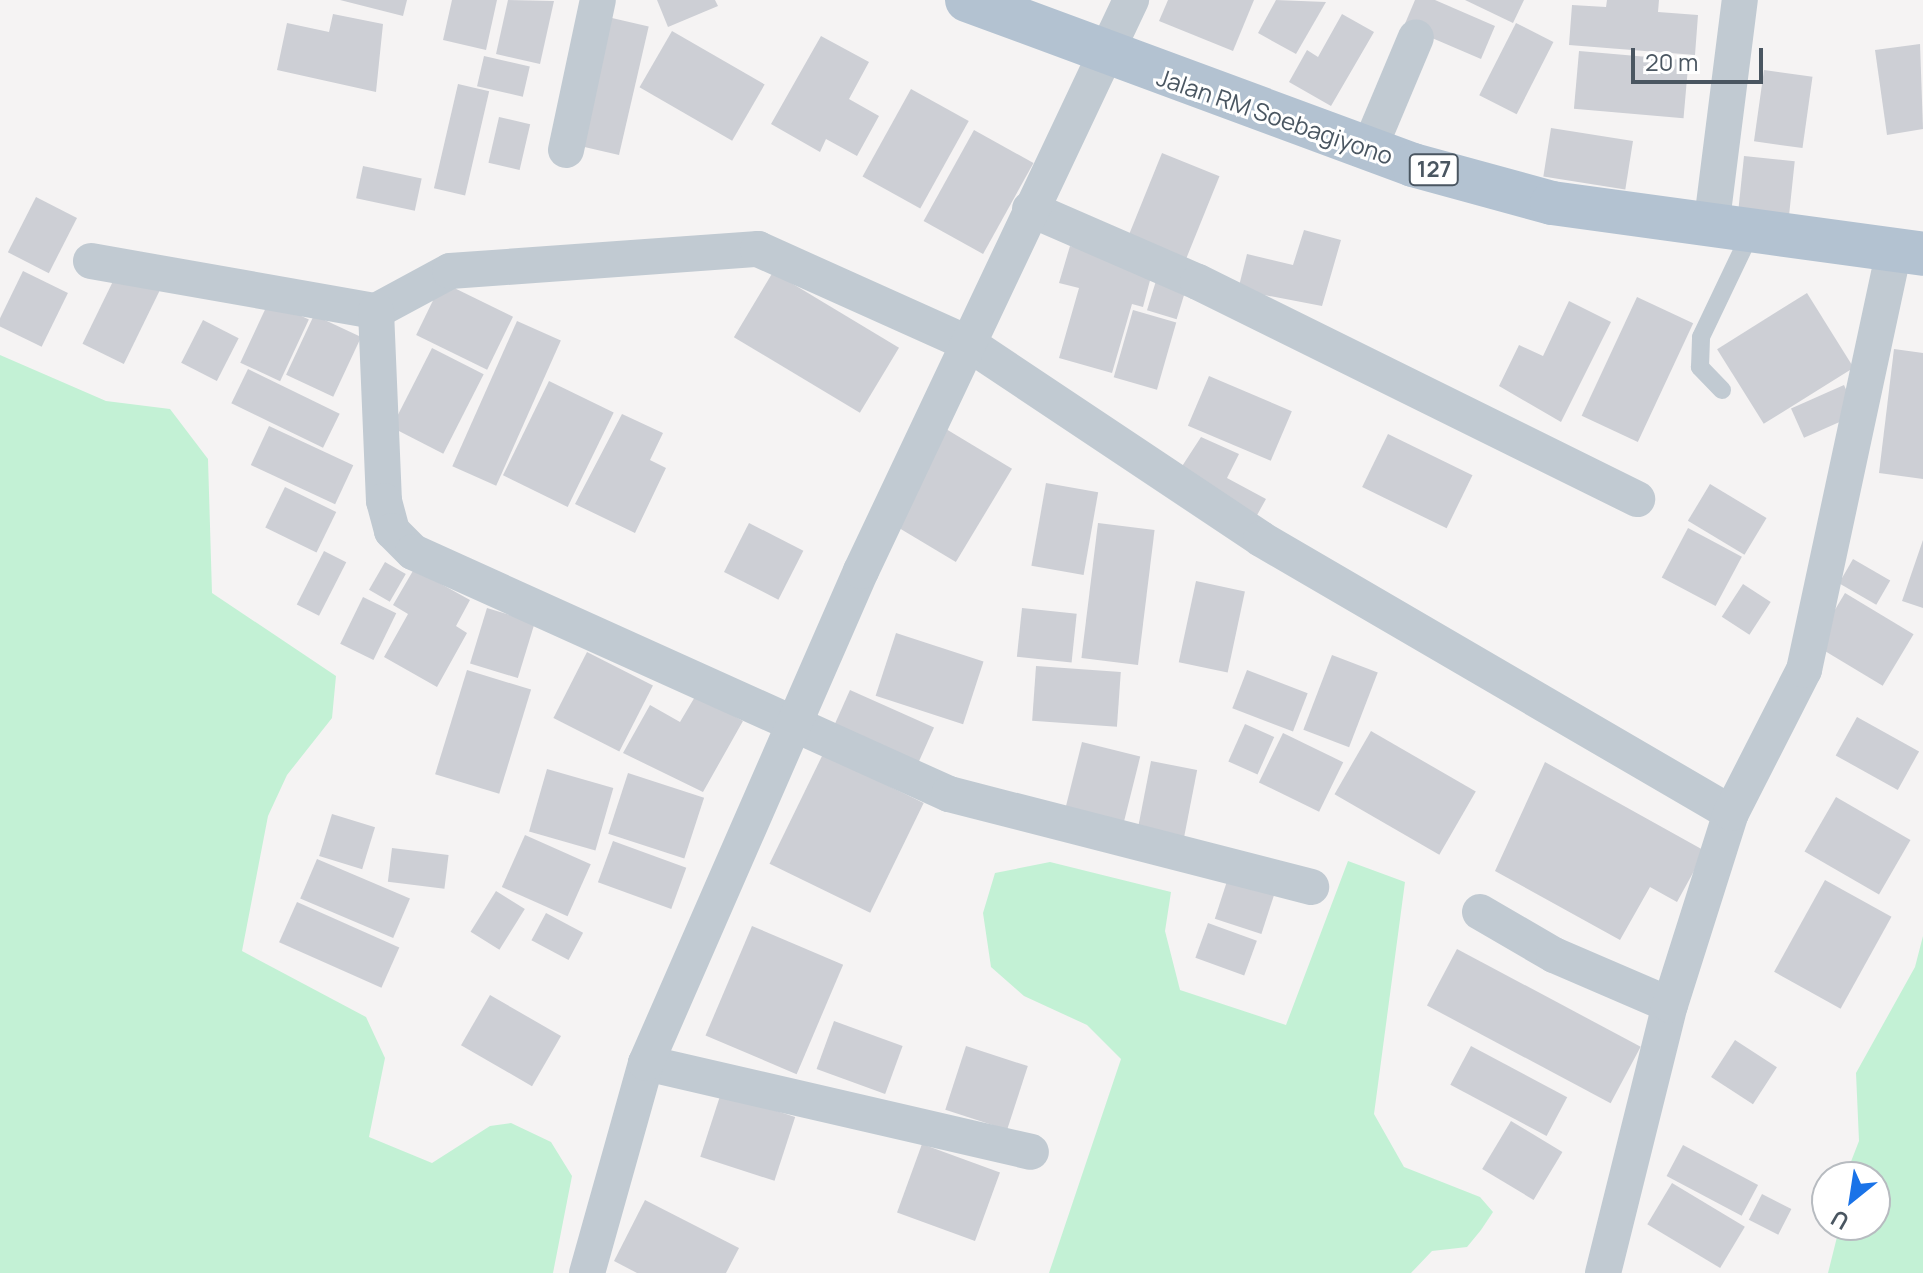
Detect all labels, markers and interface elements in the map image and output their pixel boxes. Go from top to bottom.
scale bar [1635,32,1767,82]
text: 20 m [1645,45,1698,78]
street label: Jalan RM Soebagiyono [1153,62,1397,170]
road number: 127 [1408,152,1460,188]
north arrow [1811,1161,1891,1241]
text: U [1826,1203,1854,1237]

